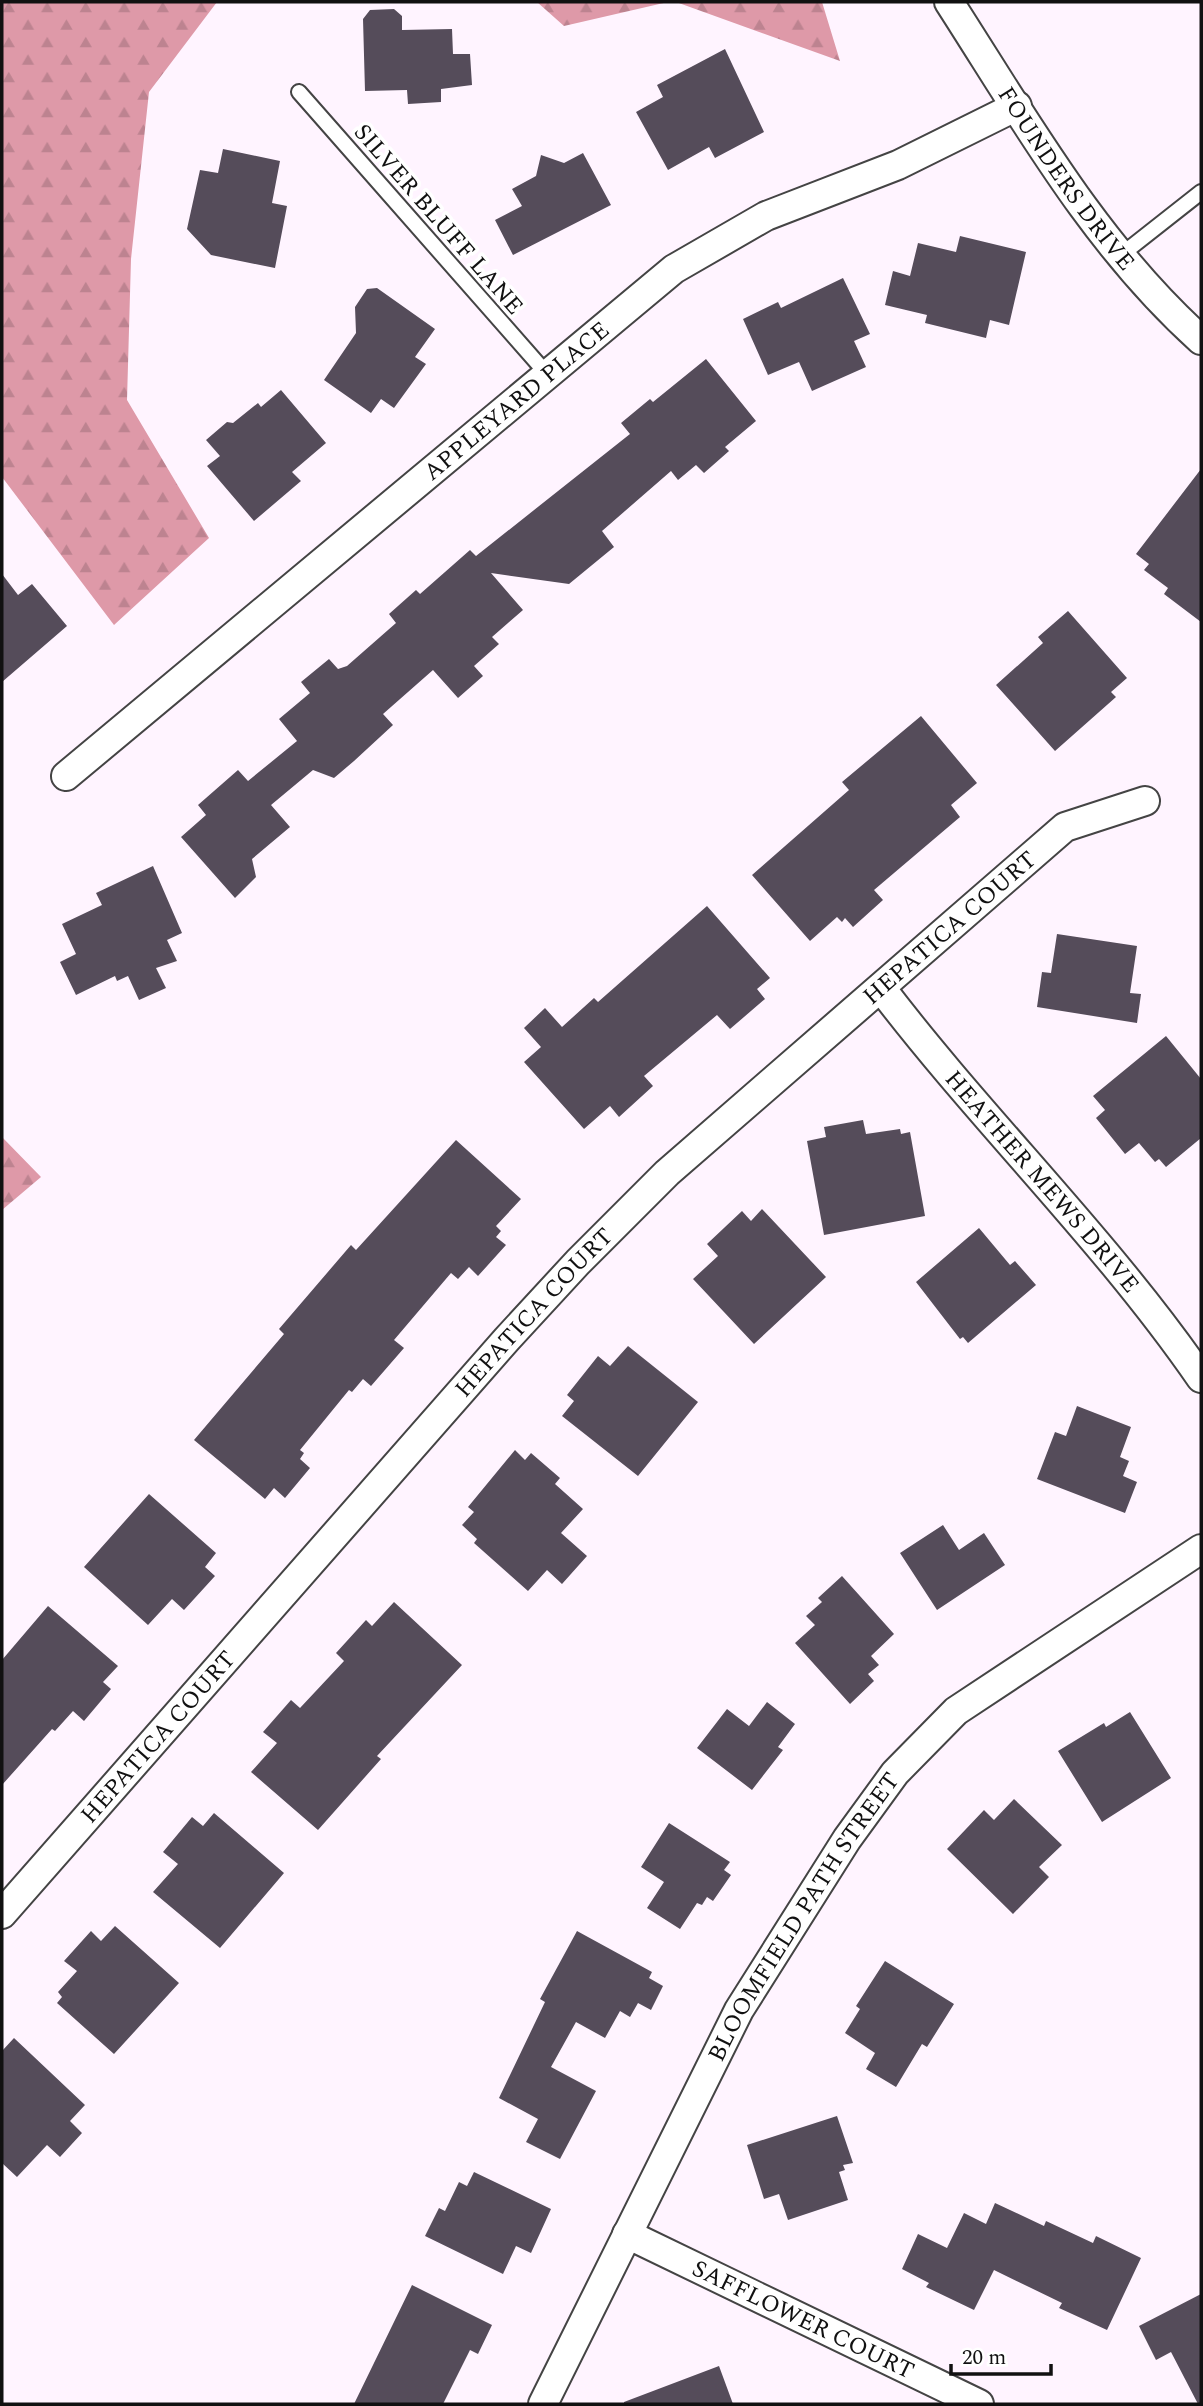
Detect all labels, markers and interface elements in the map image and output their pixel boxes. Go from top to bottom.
street label: FOUNDERS DRIVE [988,80,1143,279]
street label: SILVER BLUFF LANE [345,116,532,323]
street label: APPLEYARD PLACE [416,313,618,490]
street label: HEPATICA COURT [855,843,1045,1014]
street label: HEATHER MEWS DRIVE [936,1063,1148,1301]
street label: HEPATICA COURT [446,1220,622,1406]
street label: HEPATICA COURT [72,1643,245,1832]
street label: BLOOMFIELD PATH STREET [699,1765,909,2068]
street label: SAFFLOWER COURT [686,2251,920,2389]
scale bar [951,2332,1051,2376]
text: 20 m [962,2342,1006,2374]

